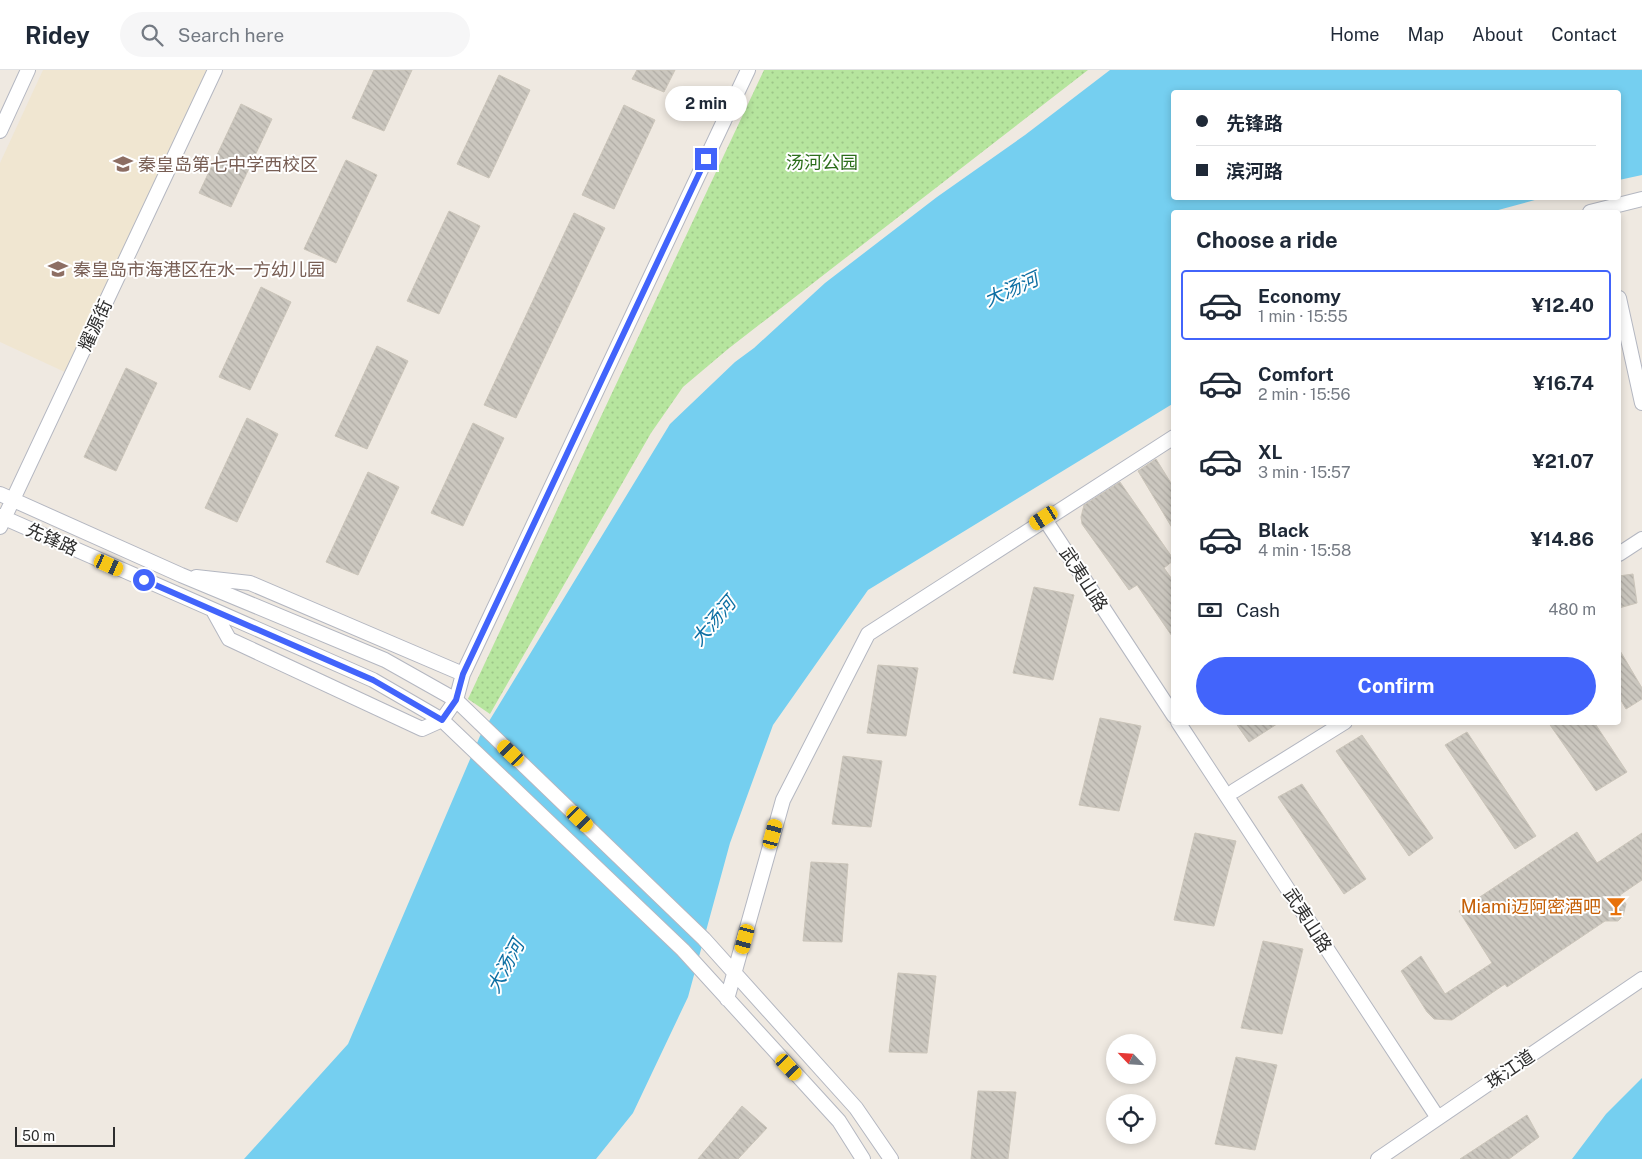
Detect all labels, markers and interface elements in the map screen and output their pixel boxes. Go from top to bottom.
search box [120,12,470,57]
text: Ridey [25,21,90,49]
icon: search [138,21,166,49]
text: Search here [178,24,284,46]
text: Home [1330,24,1380,45]
text: Map [1408,24,1444,45]
text: About [1472,24,1523,45]
text: Contact [1551,24,1617,45]
callout: 2 min [665,87,747,122]
text: 2 min [685,94,727,113]
text: 先锋路 [1226,112,1283,134]
route end [695,148,717,170]
park label: 汤河公园 [786,152,858,173]
school or university icon: 秦皇岛第七中学西校区 [112,153,134,175]
place label: 秦皇岛第七中学西校区 [138,154,318,175]
text: 滨河路 [1226,160,1283,182]
text: Choose a ride [1196,227,1338,253]
school or university icon: 秦皇岛市海港区在水一方幼儿园 [47,258,69,280]
place label: 秦皇岛市海港区在水一方幼儿园 [73,259,325,280]
water label: 大汤河 [980,266,1045,311]
icon: car [1198,283,1243,328]
text: Economy [1258,285,1341,307]
text: ¥12.40 [1532,294,1594,316]
street label: 耀源街 [74,296,116,354]
text: 1 min · 15:55 [1258,307,1348,326]
icon: car [1198,361,1243,406]
text: Comfort [1258,363,1334,385]
text: ¥16.74 [1533,372,1594,394]
text: 2 min · 15:56 [1258,385,1350,404]
icon: car [1198,439,1243,484]
text: XL [1258,441,1283,463]
text: ¥21.07 [1532,450,1594,472]
text: 3 min · 15:57 [1258,463,1351,482]
car [1027,504,1060,532]
icon: car [1198,517,1243,562]
street label: 先锋路 [23,518,81,560]
text: Black [1258,519,1309,541]
text: ¥14.86 [1531,528,1594,550]
text: 4 min · 15:58 [1258,541,1351,560]
street label: 武夷山路 [1056,543,1112,615]
car [92,552,125,578]
route start [133,569,155,591]
water label: 大汤河 [686,589,742,650]
icon: cash [1196,596,1224,624]
text: Cash [1236,599,1280,621]
text: 480 m [1548,600,1596,619]
button: Confirm [1196,657,1596,715]
car [494,737,527,769]
car [563,803,596,835]
car [761,818,784,850]
street label: 武夷山路 [1280,884,1336,956]
bar icon: Miami迈阿密酒吧 [1605,895,1627,917]
place label: Miami迈阿密酒吧 [1461,896,1601,917]
car [733,923,756,955]
water label: 大汤河 [482,932,530,996]
north arrow [1106,1034,1156,1084]
map controls [1106,1034,1156,1144]
street label: 珠江道 [1482,1045,1538,1093]
car [773,1051,804,1083]
button: locate [1106,1094,1156,1144]
scale bar [15,1124,115,1147]
text: 50 m [22,1128,55,1144]

